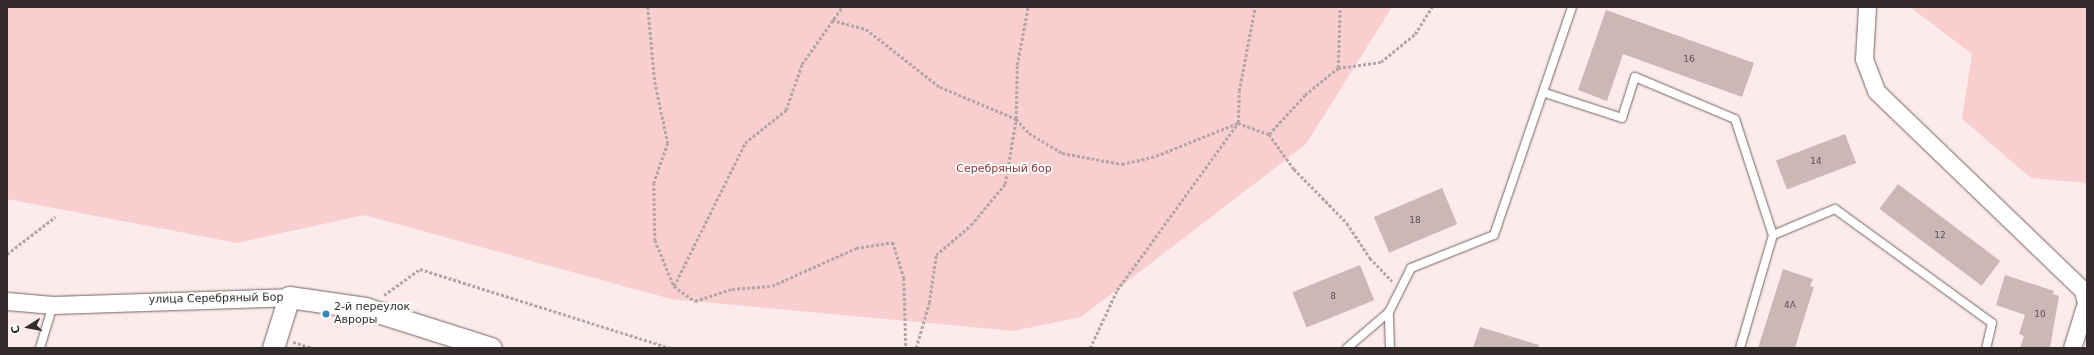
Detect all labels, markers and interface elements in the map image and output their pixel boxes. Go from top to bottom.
house number: 16 [1683,54,1695,64]
house number: 14 [1810,156,1822,166]
park label: Серебряный бор [956,162,1052,176]
house number: 18 [1409,215,1421,225]
house number: 12 [1934,230,1946,240]
street label: улица Серебряный Бор [149,291,283,307]
house number: 8 [1330,291,1336,301]
house number: 4А [1784,300,1796,310]
place label: 2-й переулок Авроры [334,301,410,327]
north arrow [8,307,48,347]
marker: 2-й переулок Авроры [321,309,331,319]
house number: 10 [2034,309,2046,319]
text: С [9,324,23,335]

